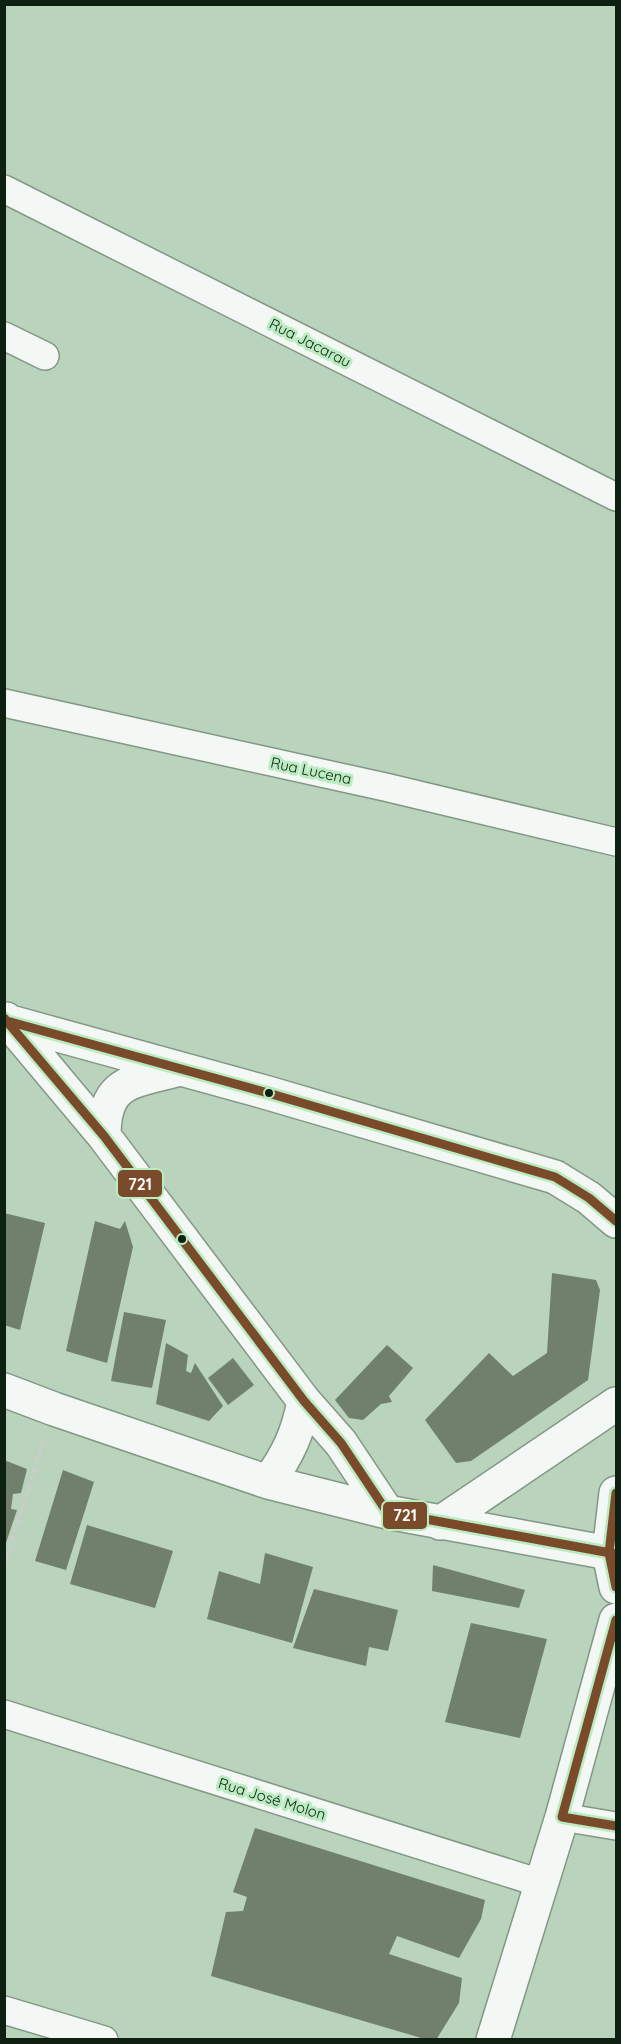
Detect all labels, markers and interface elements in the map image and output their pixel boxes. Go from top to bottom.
street label: Rua Jacarau [266,314,354,371]
street label: Rua Lucena [269,753,353,788]
unlabelled marker [263,1087,275,1099]
line badge: 721 [117,1169,163,1198]
text: 721 [128,1174,152,1194]
unlabelled marker [176,1233,188,1245]
line badge: 721 [382,1501,428,1530]
text: 721 [393,1505,417,1525]
street label: Rua José Molon [216,1773,328,1824]

